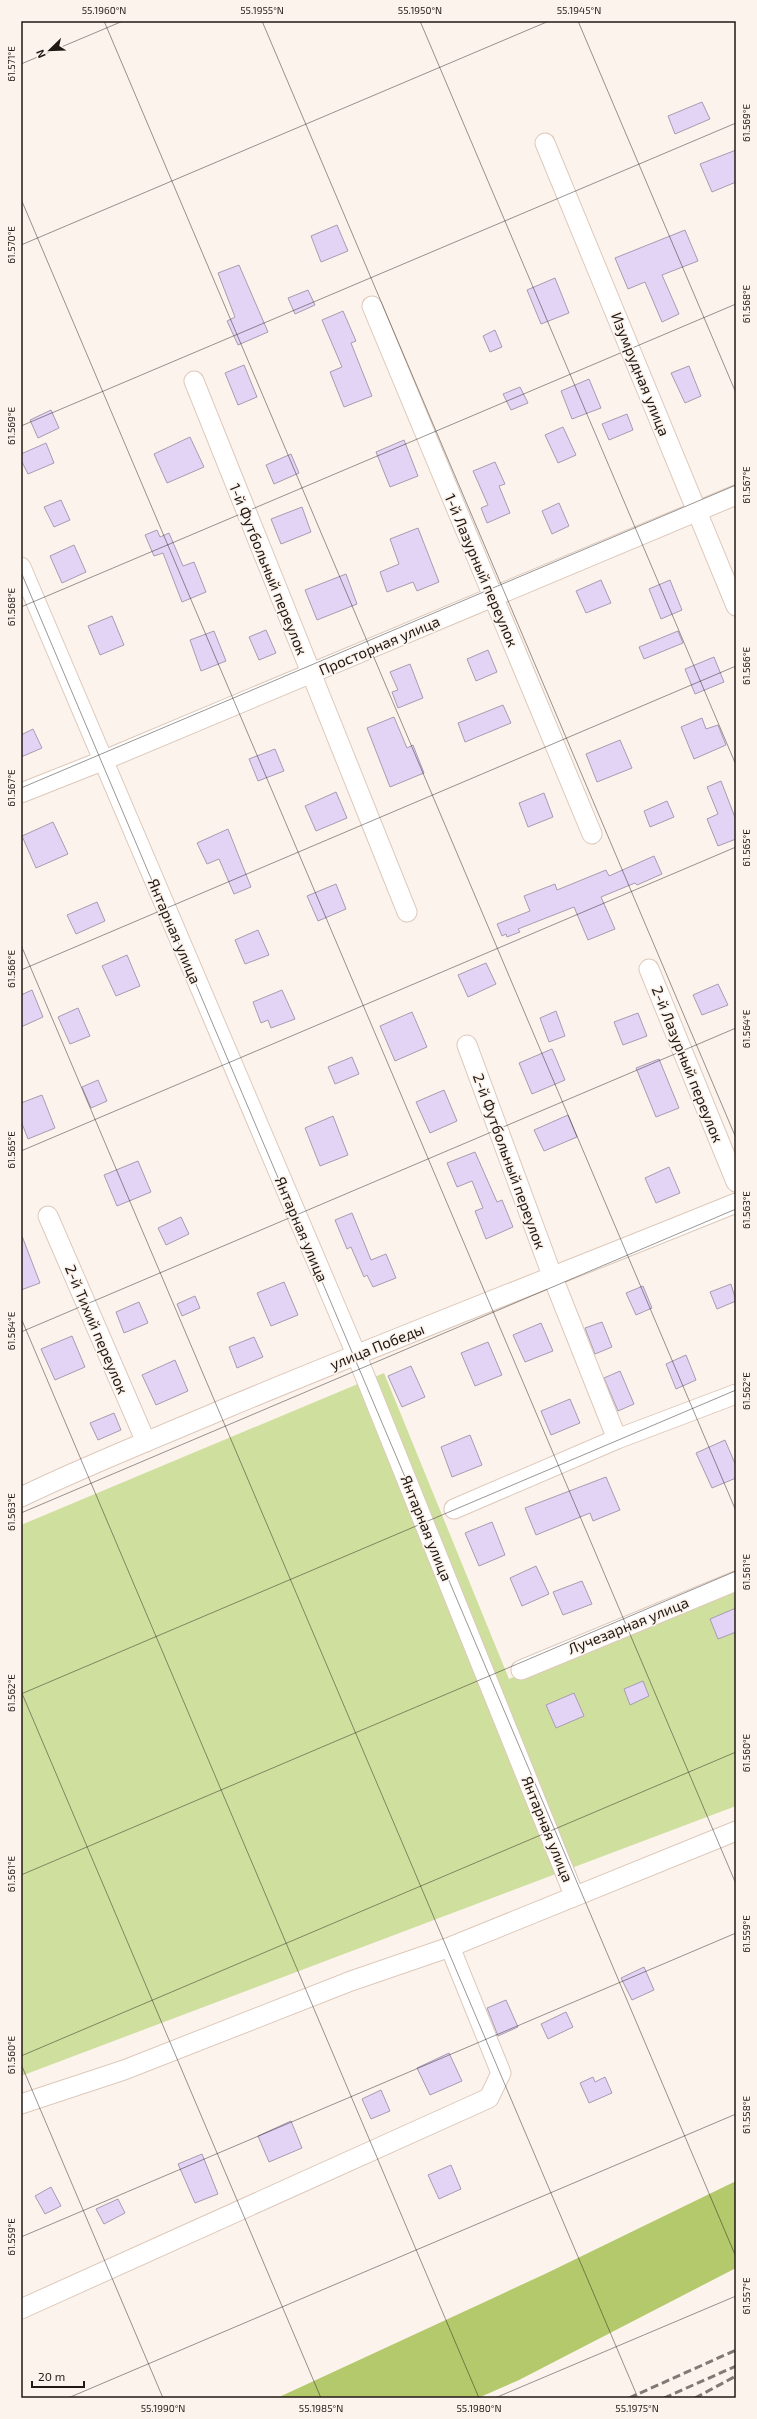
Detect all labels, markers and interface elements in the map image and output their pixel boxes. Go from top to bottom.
text: 55.1960°N [82,4,126,16]
text: 55.1955°N [240,4,284,16]
text: 55.1950°N [398,4,442,16]
text: 55.1945°N [557,4,601,16]
north arrow [30,30,70,70]
text: 61.571°E [5,46,17,82]
text: N [33,48,48,60]
text: 61.569°E [740,104,752,142]
text: 61.570°E [5,226,17,264]
text: 61.568°E [740,284,752,323]
street label: Изумрудная улица [607,309,674,439]
text: 61.569°E [5,407,17,445]
text: 61.567°E [740,466,752,504]
street label: 1-й Футбольный переулок [225,481,312,658]
street label: 1-й Лазурный переулок [441,491,522,650]
text: 61.568°E [5,587,17,626]
street label: Просторная улица [316,611,443,680]
text: 61.566°E [740,647,752,685]
text: 61.567°E [5,769,17,807]
text: 61.565°E [740,829,752,867]
street label: Янтарная улица [144,876,205,987]
text: 61.566°E [5,950,17,988]
street label: 2-й Лазурный переулок [647,983,728,1145]
text: 61.564°E [740,1009,752,1048]
street label: 2-й Футбольный переулок [469,1071,550,1252]
text: 61.565°E [5,1131,17,1169]
street label: Янтарная улица [271,1174,332,1285]
text: 61.563°E [740,1191,752,1229]
street label: 2-й Тихий переулок [61,1262,132,1397]
text: 61.564°E [5,1311,17,1350]
street label: улица Победы [327,1319,427,1374]
text: 61.562°E [740,1372,752,1410]
street label: Янтарная улица [397,1472,456,1584]
text: 61.563°E [5,1493,17,1531]
text: 61.561°E [740,1553,752,1590]
street label: Лучезарная улица [565,1593,691,1658]
text: 61.562°E [5,1674,17,1712]
text: 61.560°E [740,1733,752,1772]
street label: Янтарная улица [518,1773,577,1885]
text: 61.561°E [5,1855,17,1892]
text: 61.559°E [740,1915,752,1953]
text: 61.560°E [5,2035,17,2074]
text: 61.558°E [740,2096,752,2134]
text: 61.559°E [5,2218,17,2256]
text: 61.557°E [740,2277,752,2315]
scale bar [32,2363,84,2389]
text: 20 m [38,2369,65,2383]
text: 55.1990°N [141,2402,185,2414]
text: 55.1985°N [299,2402,343,2414]
text: 55.1980°N [456,2402,502,2414]
text: 55.1975°N [615,2402,659,2414]

